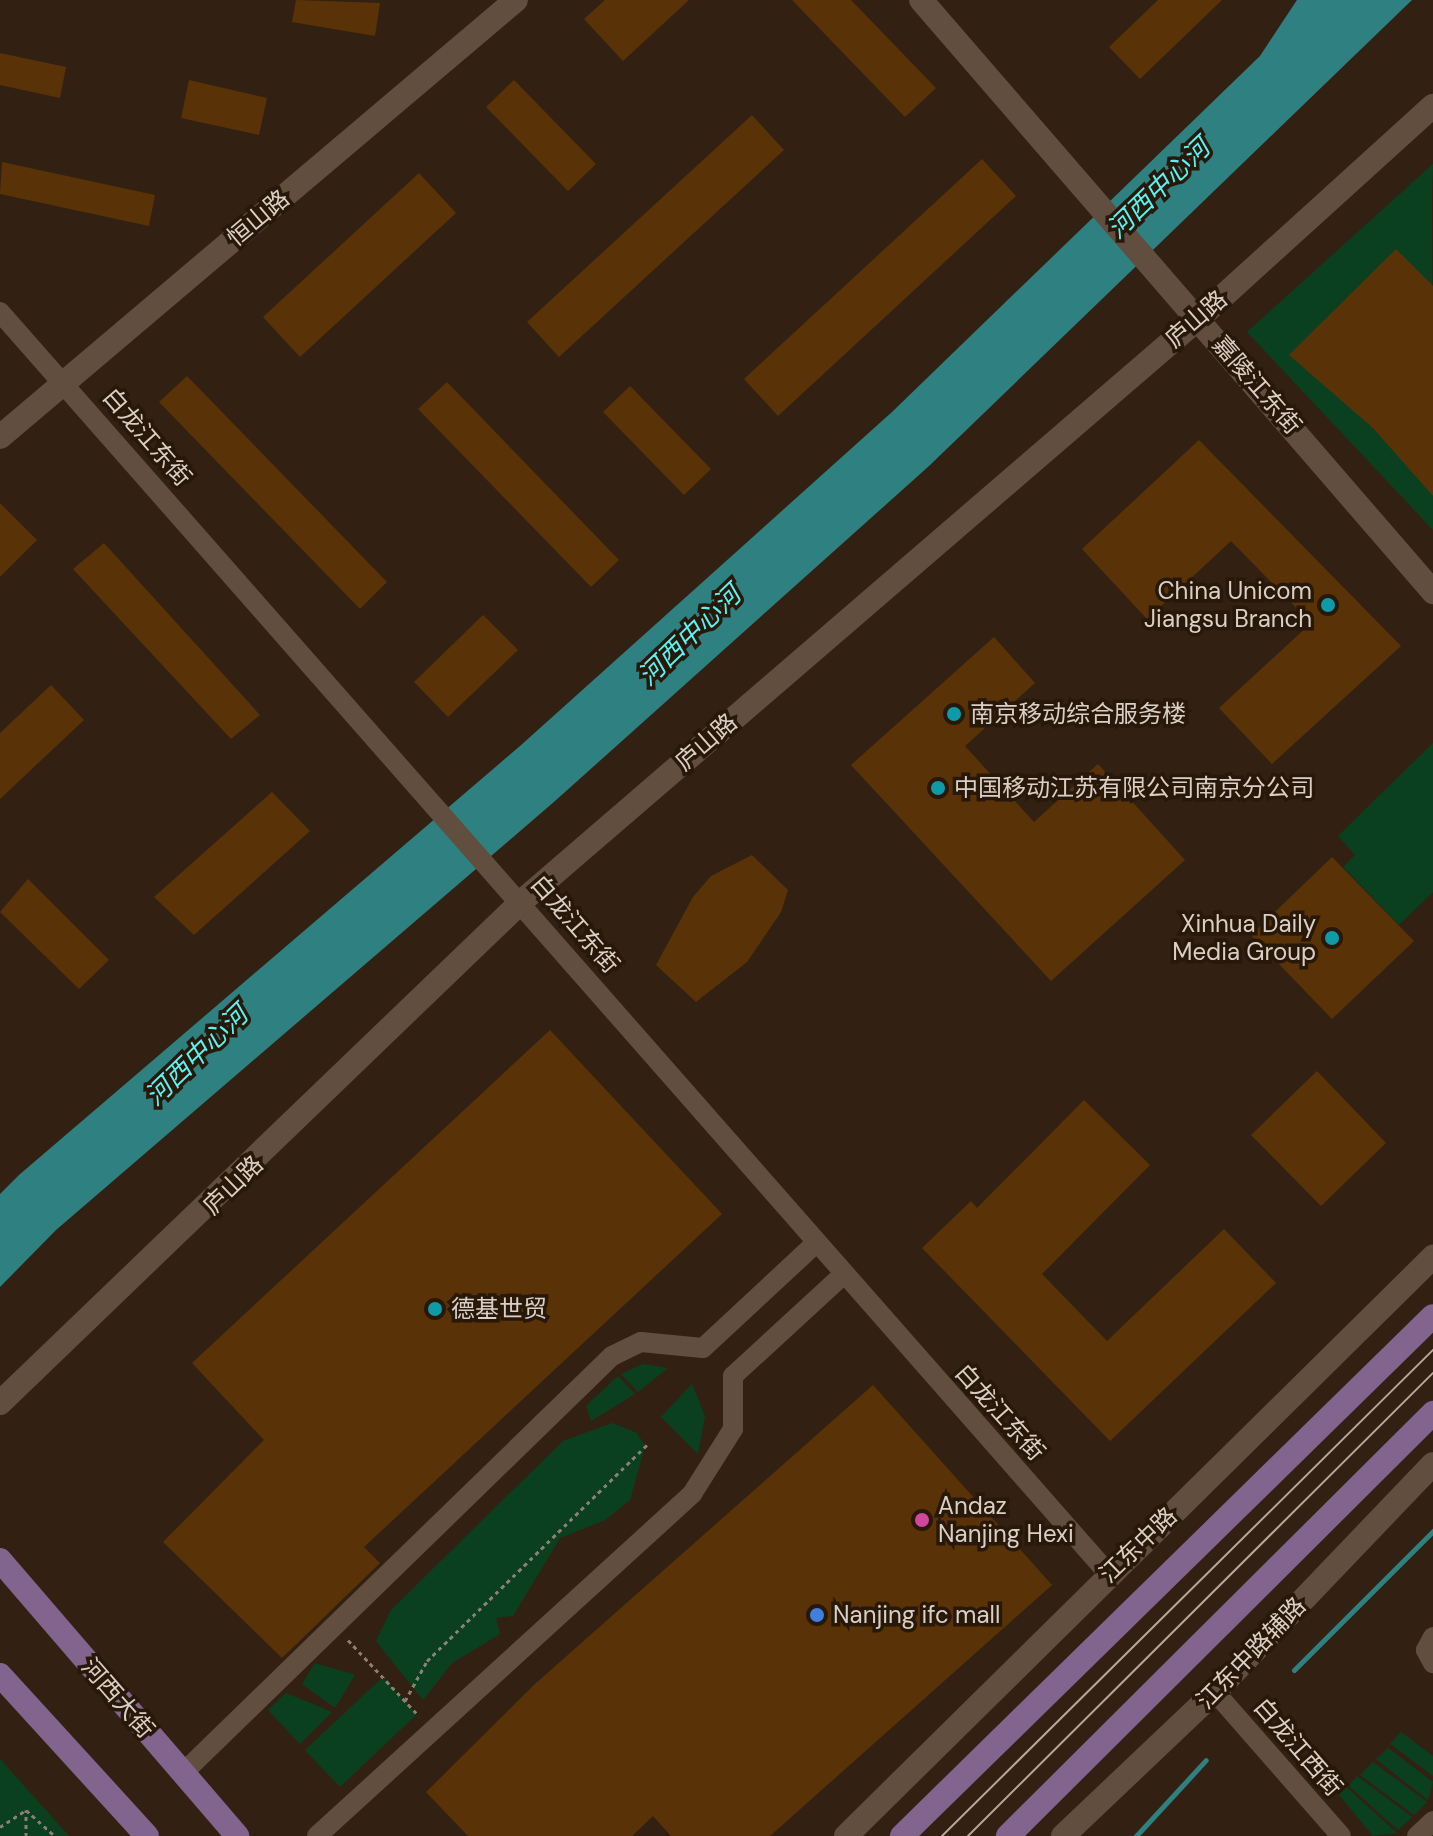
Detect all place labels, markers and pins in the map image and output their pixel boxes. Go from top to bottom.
place label: China Unicom Jiangsu Branch [1144,577,1312,633]
marker: China Unicom Jiangsu Branch [1319,596,1337,614]
place label: 南京移动综合服务楼 [970,700,1186,728]
marker: 南京移动综合服务楼 [945,705,963,723]
place label: 中国移动江苏有限公司南京分公司 [954,774,1314,802]
marker: 中国移动江苏有限公司南京分公司 [929,779,947,797]
place label: Xinhua Daily Media Group [1172,910,1316,966]
marker: Xinhua Daily Media Group [1323,929,1341,947]
place label: 德基世贸 [451,1295,547,1323]
marker: 德基世贸 [426,1300,444,1318]
place label: Andaz Nanjing Hexi [938,1492,1074,1548]
marker: Andaz Nanjing Hexi [913,1511,931,1529]
place label: Nanjing ifc mall [833,1601,1000,1629]
marker: Nanjing ifc mall [808,1606,826,1624]

